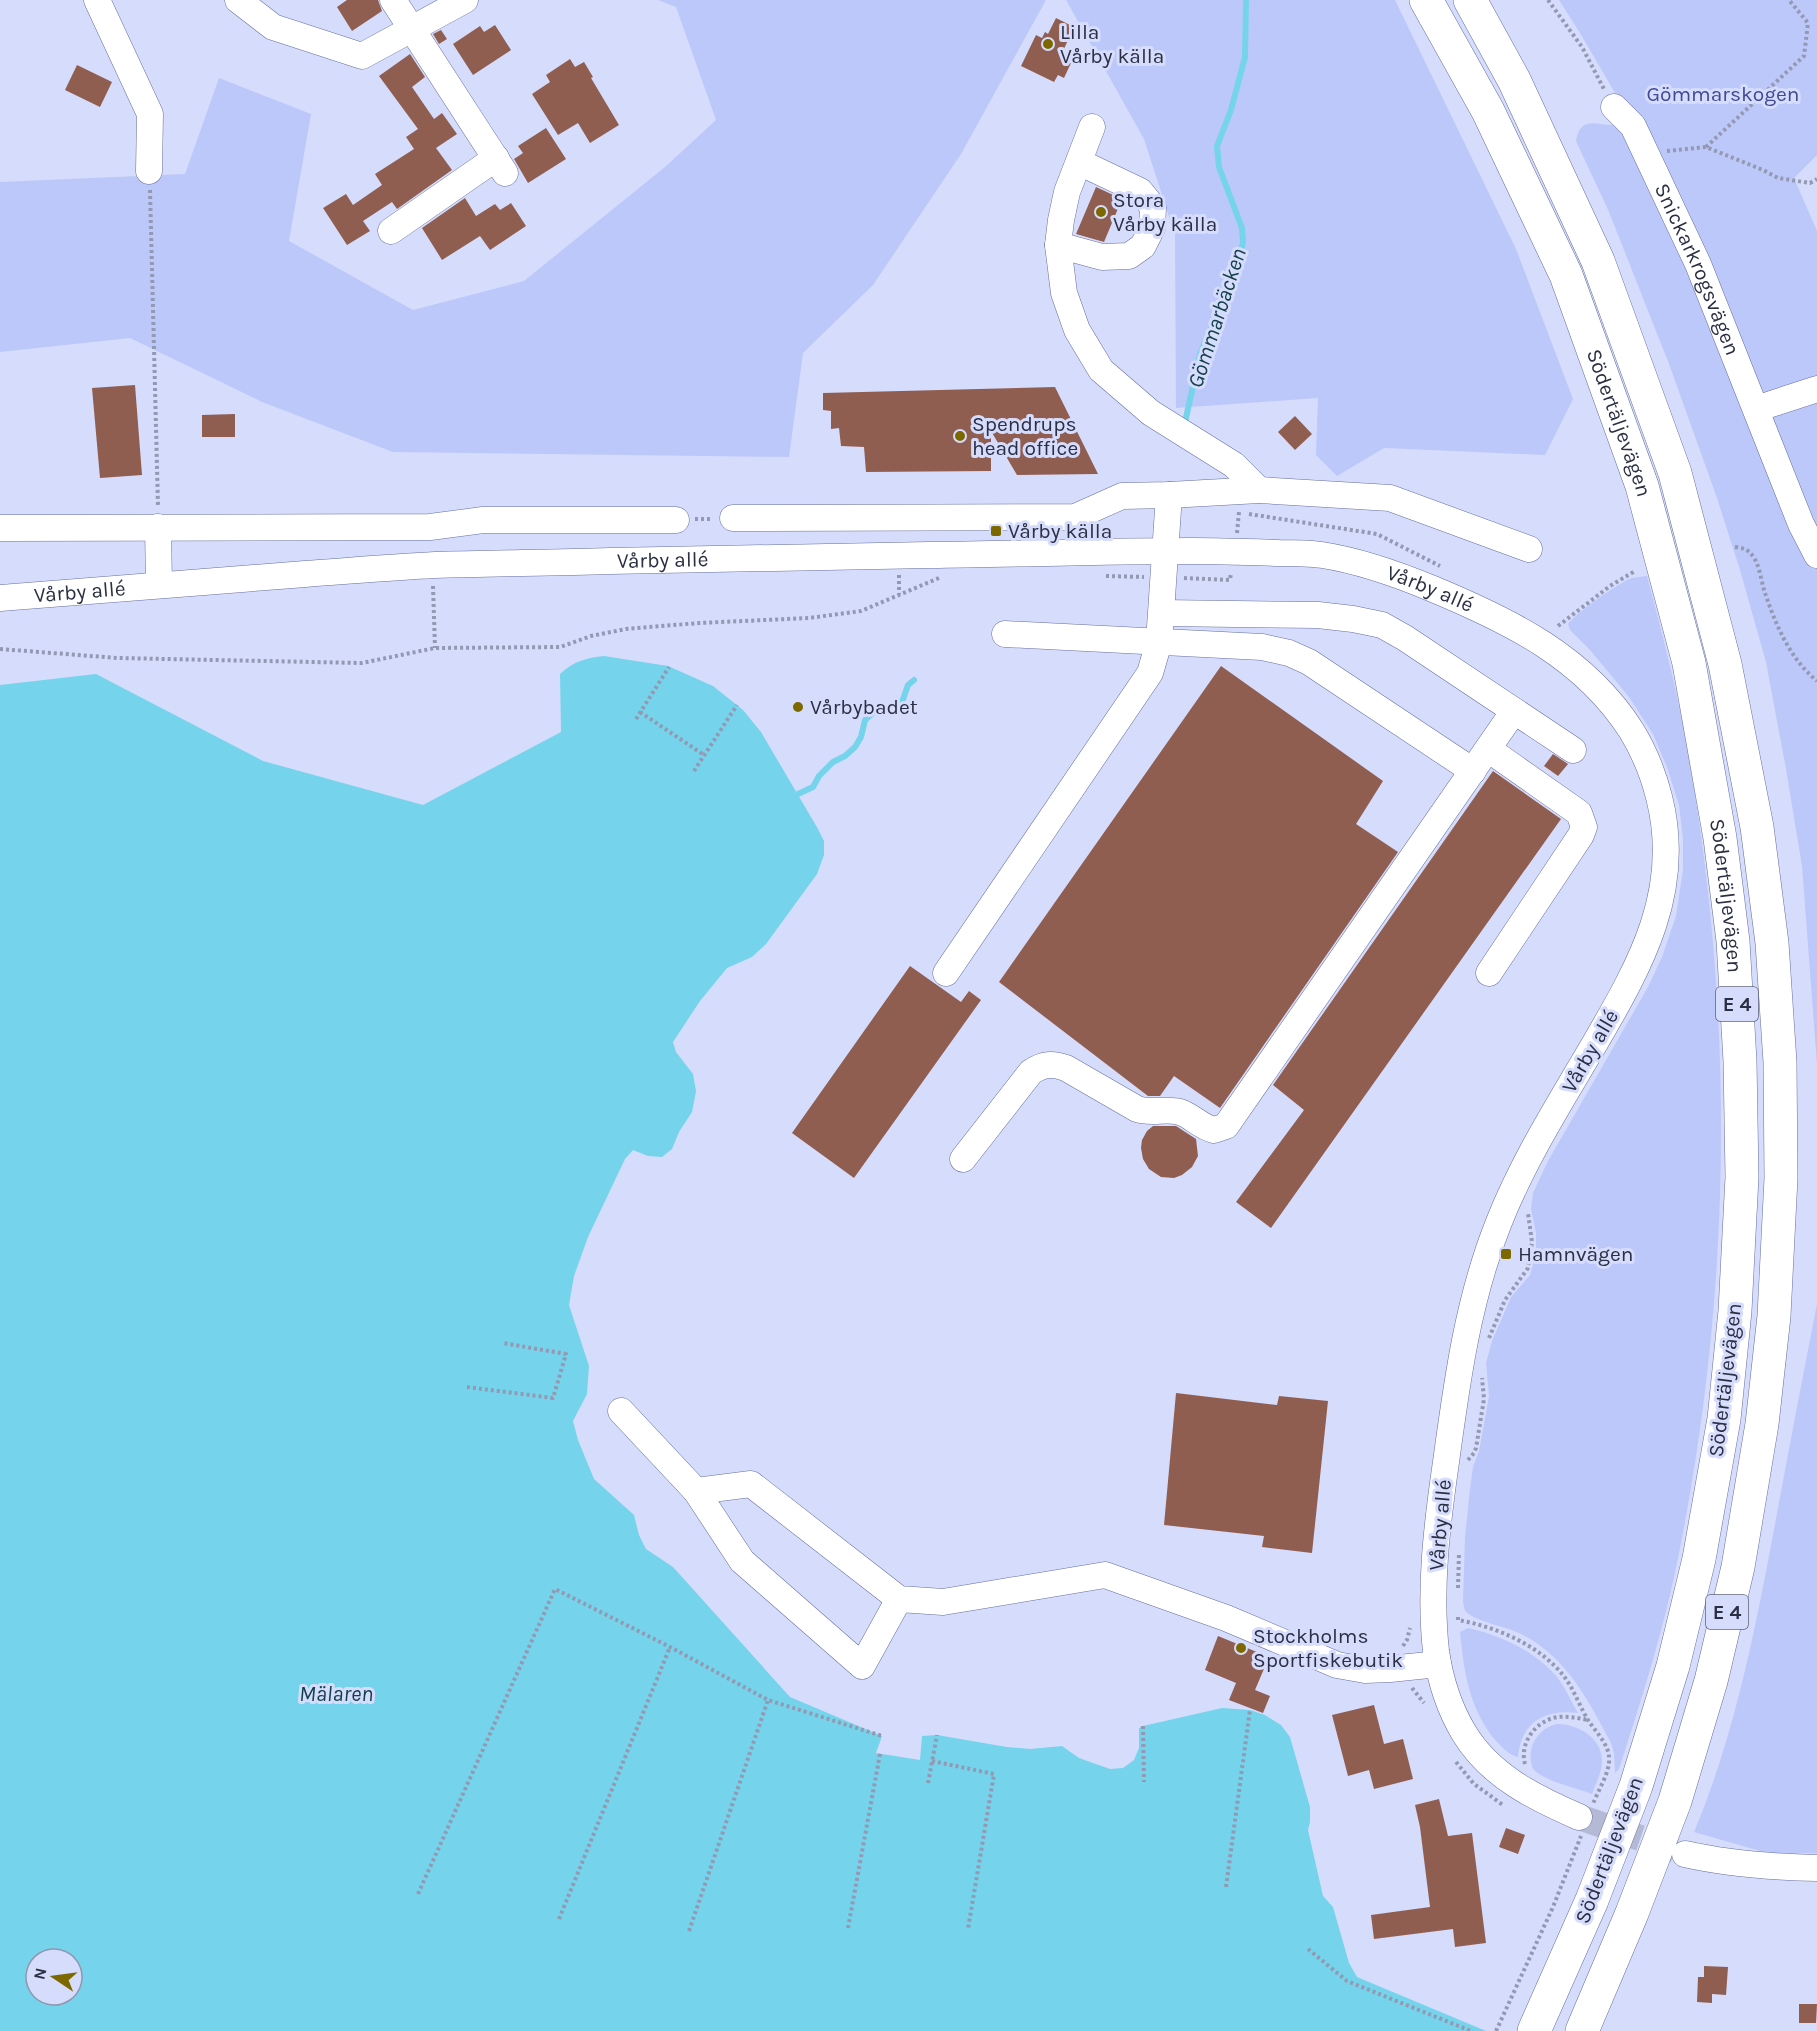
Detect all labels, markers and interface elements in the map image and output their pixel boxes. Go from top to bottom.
place label: Lilla Vårby källa [1060,20,1164,68]
marker: Lilla Vårby källa [1041,37,1055,51]
park label: Gömmarskogen [1646,82,1800,106]
street label: Snickarkrogsvägen [1650,179,1745,359]
place label: Stora Vårby källa [1113,188,1217,236]
marker: Stora Vårby källa [1094,205,1108,219]
water label: Gömmarbäcken [1182,245,1252,391]
street label: Södertäljevägen [1582,346,1656,499]
place label: Spendrups head office [972,412,1078,460]
marker: Spendrups head office [953,429,967,443]
place label: Vårby källa [1008,519,1112,543]
marker: Vårby källa [989,524,1003,538]
street label: Vårby allé [617,547,709,573]
street label: Vårby allé [1384,560,1477,617]
street label: Vårby allé [33,576,126,607]
place label: Vårbybadet [810,695,918,719]
marker: Vårbybadet [791,700,805,714]
street label: Södertäljevägen [1705,817,1747,974]
road number: E 4 [1716,987,1758,1021]
street label: Vårby allé [1557,1005,1623,1097]
place label: Hamnvägen [1518,1242,1633,1266]
marker: Hamnvägen [1499,1247,1513,1261]
street label: Södertäljevägen [1704,1302,1746,1458]
street label: Vårby allé [1424,1478,1456,1572]
road number: E 4 [1706,1595,1748,1629]
place label: Stockholms Sportfiskebutik [1253,1624,1403,1672]
marker: Stockholms Sportfiskebutik [1234,1641,1248,1655]
water label: Mälaren [299,1681,373,1707]
street label: Södertäljevägen [1570,1773,1648,1927]
north arrow [24,1947,84,2007]
text: N [29,1966,50,1981]

